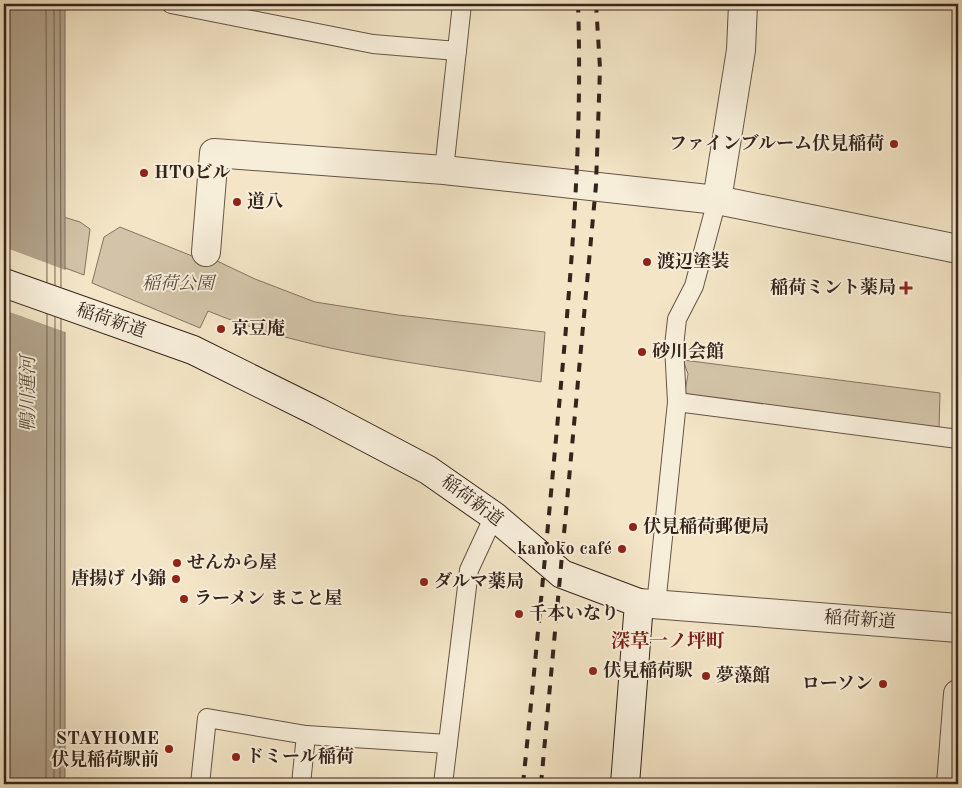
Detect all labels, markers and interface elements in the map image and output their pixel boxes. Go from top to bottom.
place label: ファインブルーム伏見稲荷 [669,133,884,153]
marker: ファインブルーム伏見稲荷 [888,138,900,150]
place label: HTOビル [154,163,231,182]
marker: HTOビル [138,167,150,179]
place label: 道八 [247,191,283,211]
marker: 道八 [231,196,243,208]
place label: 渡辺塗装 [657,251,729,271]
marker: 渡辺塗装 [641,256,653,268]
park label: 稲荷公園 [142,273,217,293]
place label: 稲荷ミント薬局 [770,277,896,297]
marker: 稲荷ミント薬局 [900,282,912,294]
street label: 稲荷新道 [74,299,149,341]
place label: 京豆庵 [231,318,285,338]
marker: 京豆庵 [215,323,227,335]
place label: 砂川会館 [652,341,724,361]
marker: 砂川会館 [636,346,648,358]
water label: 鴨川運河 [18,353,39,432]
street label: 稲荷新道 [438,471,507,530]
place label: 伏見稲荷郵便局 [643,516,769,536]
marker: 伏見稲荷郵便局 [627,521,639,533]
place label: kanoko café [517,540,612,558]
marker: kanoko café [616,543,628,555]
place label: せんから屋 [187,552,277,572]
marker: せんから屋 [171,557,183,569]
place label: 唐揚げ 小錦 [71,568,166,588]
place label: ダルマ薬局 [434,571,524,591]
marker: 唐揚げ 小錦 [170,573,182,585]
marker: ダルマ薬局 [418,576,430,588]
place label: ラーメン まこと屋 [194,588,342,608]
marker: ラーメン まこと屋 [178,593,190,605]
place label: 千本いなり [529,603,619,623]
street label: 稲荷新道 [823,607,897,631]
marker: 千本いなり [513,608,525,620]
district label: 深草一ノ坪町 [611,630,725,652]
place label: 伏見稲荷駅 [603,660,693,680]
marker: 伏見稲荷駅 [587,665,599,677]
place label: 夢藻館 [716,665,770,685]
marker: 夢藻館 [700,670,712,682]
place label: ローソン [802,675,873,693]
marker: ローソン [877,678,889,690]
place label: STAYHOME 伏見稲荷駅前 [51,730,159,769]
marker: STAYHOME 伏見稲荷駅前 [163,743,175,755]
place label: ドミール稲荷 [246,746,354,766]
marker: ドミール稲荷 [230,751,242,763]

